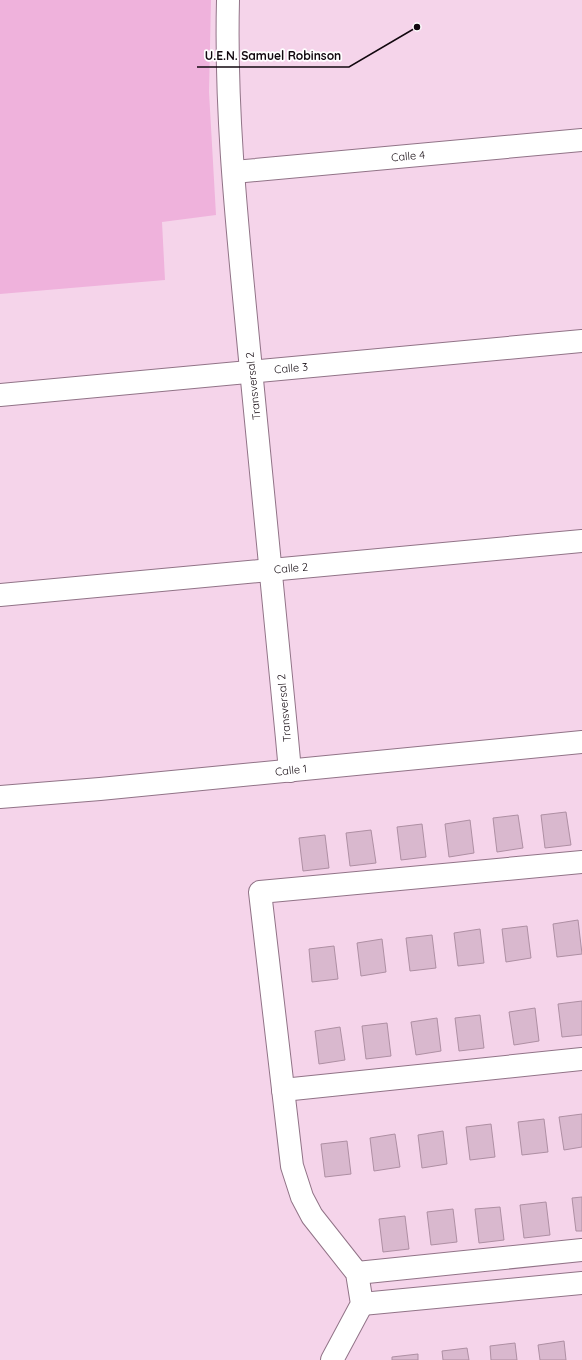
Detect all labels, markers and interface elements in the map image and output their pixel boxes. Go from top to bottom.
callout: U.E.N. Samuel Robinson [197,43,349,67]
text: U.E.N. Samuel Robinson [205,48,341,63]
street label: Calle 4 [391,148,426,164]
street label: Transversal 2 [242,351,264,421]
street label: Calle 3 [274,360,309,376]
street label: Calle 2 [273,560,309,576]
street label: Transversal 2 [274,674,294,742]
street label: Calle 1 [274,761,308,779]

